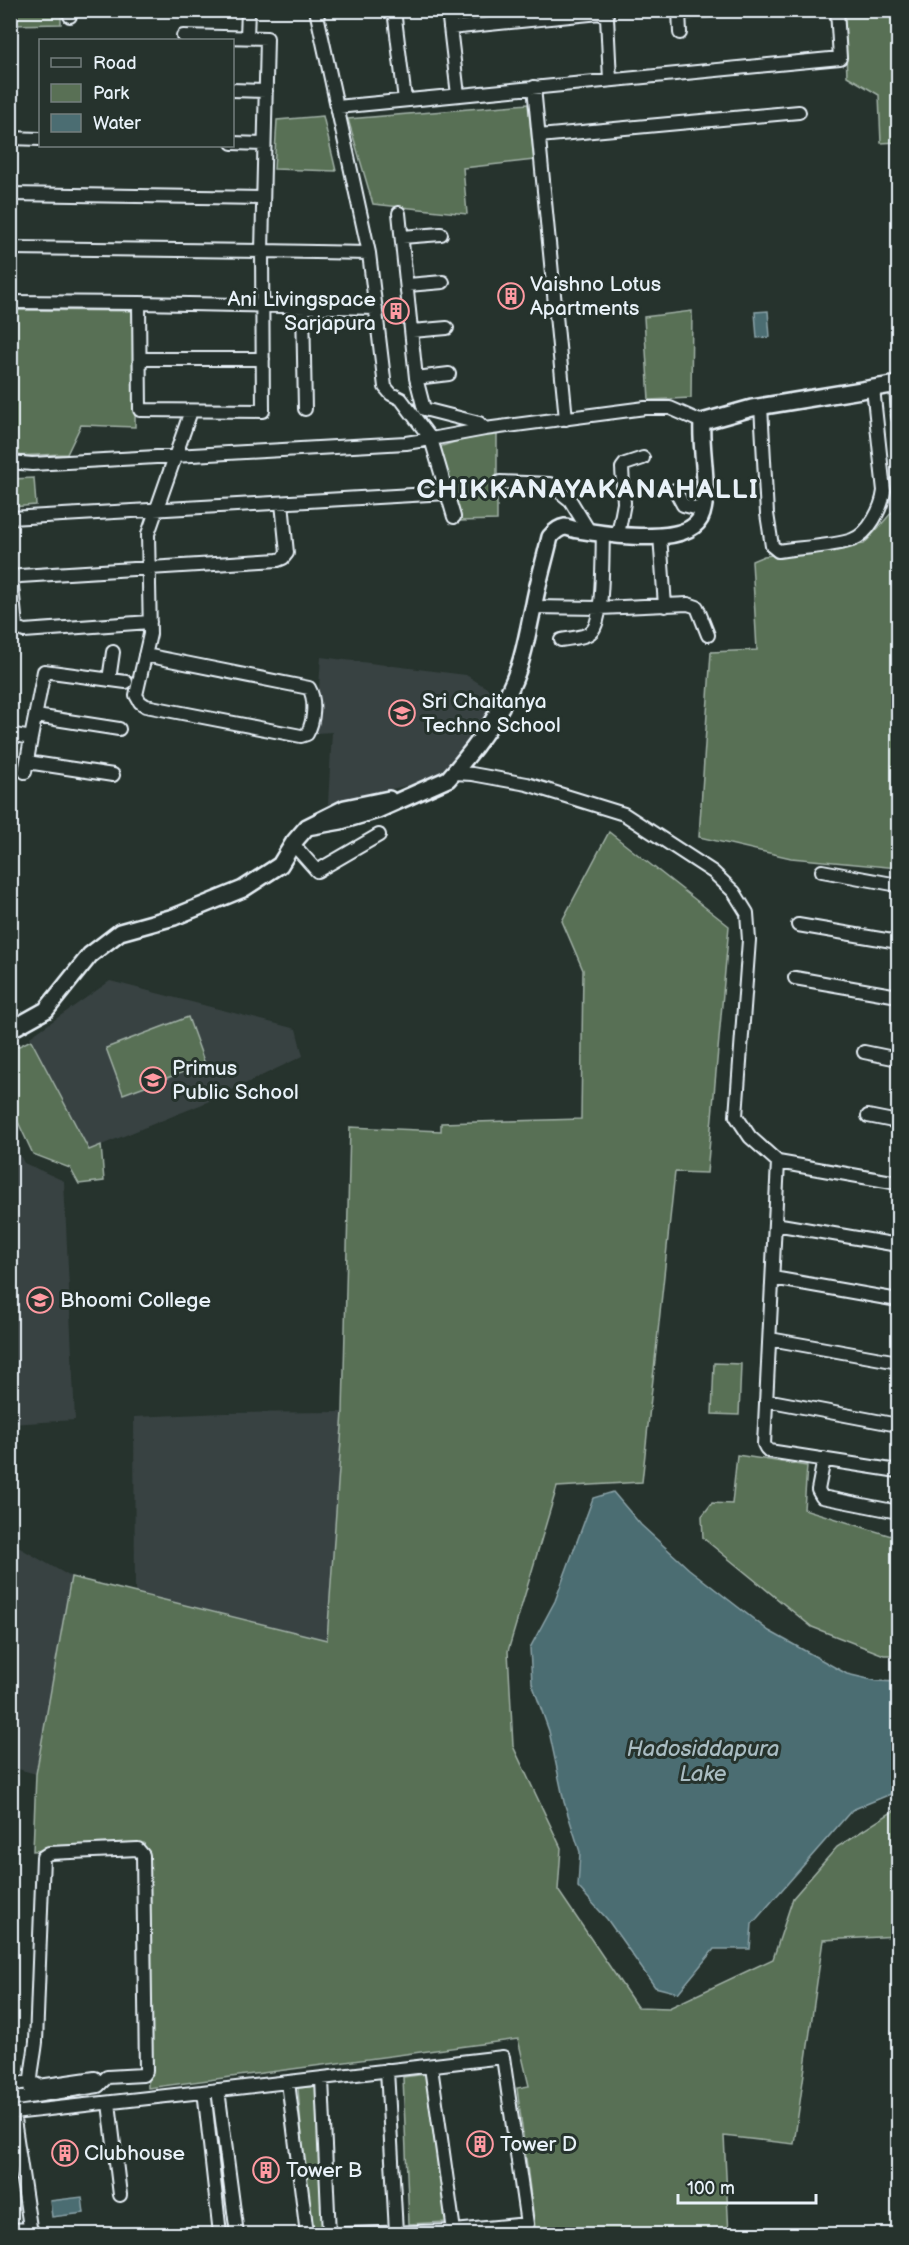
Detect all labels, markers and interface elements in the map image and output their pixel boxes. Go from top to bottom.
legend [39,39,234,147]
text: Road [93,53,137,74]
text: Park [93,83,129,104]
text: Water [93,113,141,134]
place label: Vaishno Lotus Apartments [530,272,661,321]
building icon: Vaishno Lotus Apartments [496,281,526,311]
place label: Ani Livingspace Sarjapura [227,287,376,336]
building icon: Ani Livingspace Sarjapura [381,296,411,326]
district label: CHIKKANAYAKANAHALLI [417,474,760,506]
place label: Sri Chaitanya Techno School [422,689,561,738]
school or university icon: Sri Chaitanya Techno School [387,698,417,728]
place label: Primus Public School [172,1056,299,1105]
school or university icon: Primus Public School [138,1065,168,1095]
school or university icon: Bhoomi College [25,1285,55,1315]
place label: Bhoomi College [60,1288,211,1313]
water label: Hadosiddapura Lake [627,1736,779,1788]
building icon: Tower D [465,2129,495,2159]
place label: Tower D [500,2132,577,2157]
building icon: Clubhouse [50,2138,80,2168]
place label: Clubhouse [84,2141,185,2166]
building icon: Tower B [251,2155,281,2185]
place label: Tower B [286,2158,362,2183]
scale bar [678,2167,816,2205]
text: 100 m [687,2178,735,2199]

